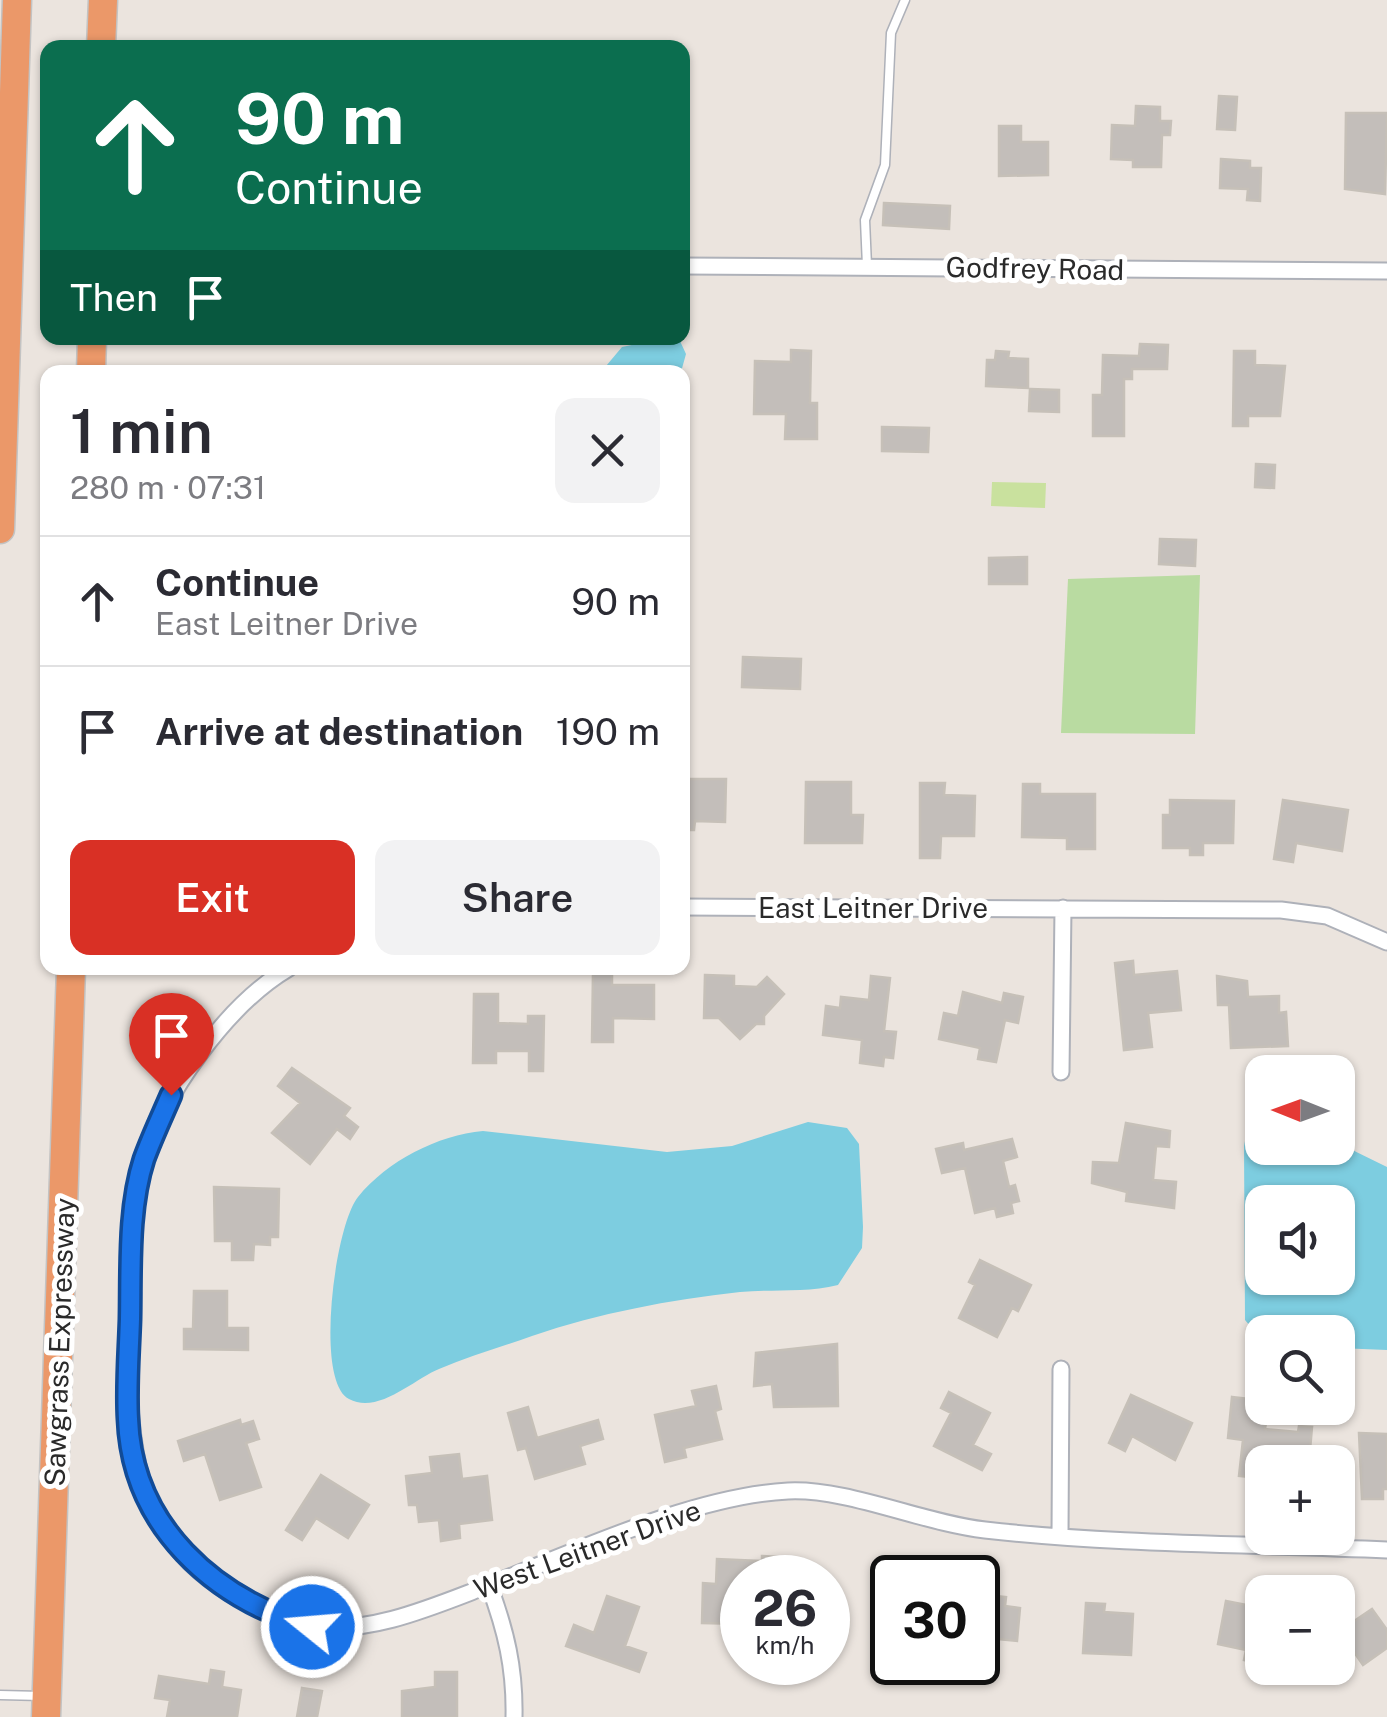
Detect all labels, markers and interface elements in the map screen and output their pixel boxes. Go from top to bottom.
text: 90 m [235,77,405,160]
icon: ahead [70,80,200,210]
text: Continue [235,161,423,214]
street label: Godfrey Road [945,250,1125,286]
icon: arrive [178,270,233,325]
text: Then [70,275,158,320]
text: 1 min [70,396,213,467]
button: close [555,398,660,503]
text: 280 m · 07:31 [70,469,266,506]
text: Continue [155,560,319,605]
icon: ahead [70,574,125,629]
text: 90 m [571,579,660,624]
text: East Leitner Drive [155,605,418,642]
icon: arrive [70,704,125,759]
text: Arrive at destination [155,709,523,754]
text: 190 m [556,709,660,754]
button: Exit [70,840,355,955]
button: Share [375,840,660,955]
street label: East Leitner Drive [758,891,988,924]
pin [129,993,214,1096]
icon: arrive [144,1008,199,1063]
north arrow [1245,1055,1355,1165]
map controls [1245,1055,1355,1685]
button: sound [1245,1185,1355,1295]
street label: Sawgrass Expressway [37,1197,81,1487]
button: search [1245,1315,1355,1425]
button: + [1245,1445,1355,1555]
street label: West Leitner Drive [469,1493,705,1605]
speed limit sign: 30 [870,1555,1000,1685]
position arrow [260,1575,364,1679]
button: − [1245,1575,1355,1685]
text: 26 [753,1578,817,1637]
text: km/h [756,1630,814,1660]

